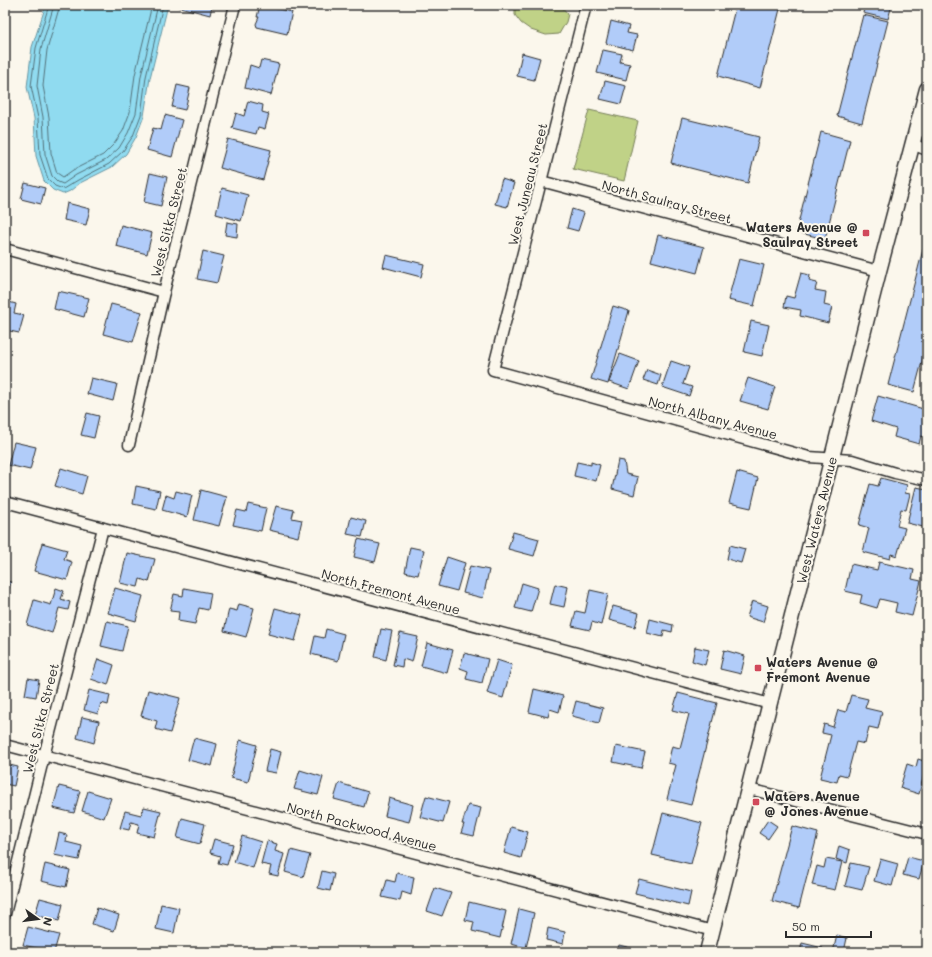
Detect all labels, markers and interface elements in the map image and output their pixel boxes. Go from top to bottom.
street label: West Juneau Street [504,121,551,247]
street label: West Sitka Street [146,165,190,279]
street label: North Saulray Street [600,175,734,227]
place label: Waters Avenue @ Saulray Street [746,218,858,251]
marker: Waters Avenue @ Saulray Street [861,228,871,238]
street label: North Albany Avenue [647,392,779,442]
street label: West Waters Avenue [792,454,840,586]
street label: North Fremont Avenue [320,564,462,618]
place label: Waters Avenue @ Fremont Avenue [766,653,878,685]
street label: West Sitka Street [18,661,62,775]
marker: Waters Avenue @ Fremont Avenue [753,663,763,673]
place label: Waters Avenue @ Jones Avenue [764,787,869,819]
marker: Waters Avenue @ Jones Avenue [751,797,761,807]
street label: North Packwood Avenue [285,798,439,854]
north arrow [18,899,58,939]
scale bar [786,913,871,939]
text: N [40,916,56,927]
text: 50 m [792,918,820,934]

